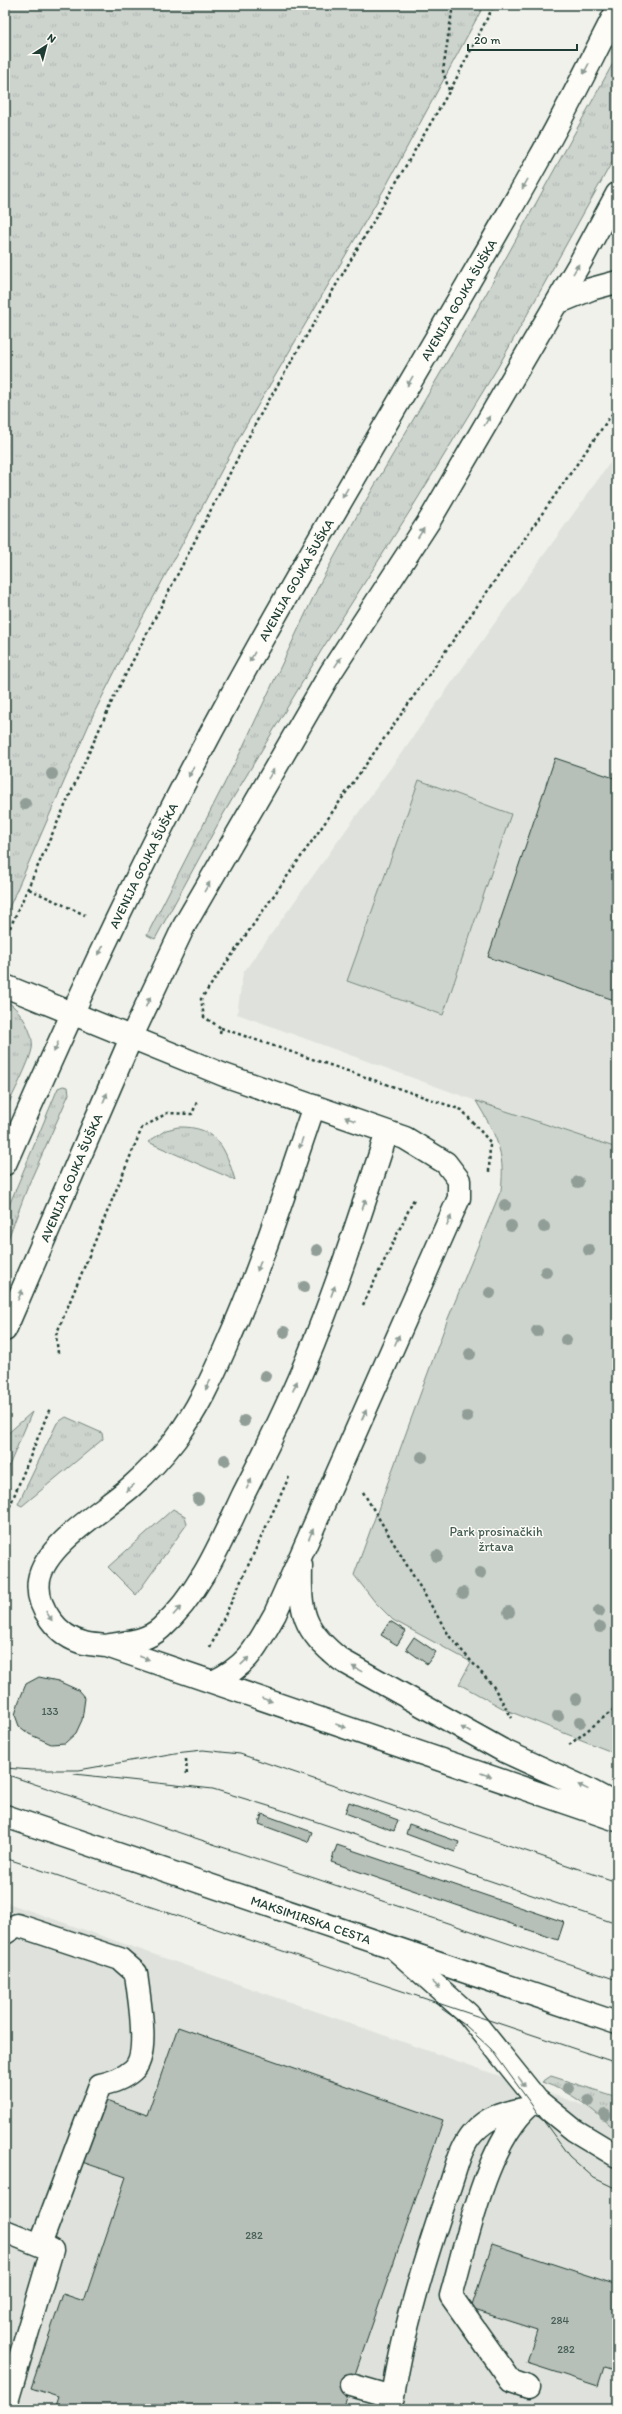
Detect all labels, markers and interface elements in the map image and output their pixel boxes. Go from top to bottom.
north arrow [26,26,66,66]
scale bar [468,26,577,52]
text: N [45,31,58,46]
text: 20 m [474,33,501,47]
one-way arrow [583,63,589,75]
one-way arrow [521,178,528,190]
street label: AVENIJA GOJKA ŠUŠKA [418,236,500,363]
one-way arrow [573,263,580,275]
one-way arrow [407,375,414,387]
one-way arrow [484,416,491,427]
one-way arrow [342,487,349,499]
street label: AVENIJA GOJKA ŠUŠKA [256,516,337,644]
one-way arrow [417,528,425,538]
one-way arrow [249,651,256,663]
one-way arrow [334,657,342,667]
one-way arrow [188,766,195,778]
one-way arrow [268,768,275,780]
street label: AVENIJA GOJKA ŠUŠKA [106,800,181,931]
one-way arrow [203,881,210,893]
one-way arrow [98,944,104,956]
one-way arrow [145,997,151,1008]
one-way arrow [52,1042,58,1054]
one-way arrow [102,1092,108,1104]
street label: AVENIJA GOJKA ŠUŠKA [37,1111,106,1244]
one-way arrow [344,1116,356,1122]
one-way arrow [298,1137,304,1149]
one-way arrow [361,1198,367,1210]
one-way arrow [446,1215,452,1226]
one-way arrow [255,1260,261,1272]
one-way arrow [331,1285,337,1297]
one-way arrow [18,1288,24,1300]
one-way arrow [395,1334,401,1346]
one-way arrow [205,1380,211,1391]
one-way arrow [292,1380,298,1391]
one-way arrow [361,1410,367,1421]
one-way arrow [246,1479,252,1490]
one-way arrow [125,1483,134,1492]
park label: Park prosinačkih žrtava [449,1524,543,1554]
one-way arrow [308,1528,314,1539]
one-way arrow [172,1606,182,1616]
one-way arrow [45,1610,52,1622]
one-way arrow [139,1656,151,1662]
one-way arrow [240,1656,250,1666]
one-way arrow [351,1666,363,1673]
one-way arrow [262,1698,274,1704]
house number: 133 [41,1705,59,1718]
one-way arrow [335,1723,347,1729]
one-way arrow [460,1727,472,1734]
one-way arrow [480,1773,492,1779]
one-way arrow [577,1784,588,1790]
street label: MAKSIMIRSKA CESTA [249,1893,374,1947]
one-way arrow [431,1980,441,1989]
one-way arrow [518,2076,526,2087]
house number: 282 [245,2229,263,2242]
house number: 284 [551,2314,570,2327]
house number: 282 [557,2343,575,2356]

